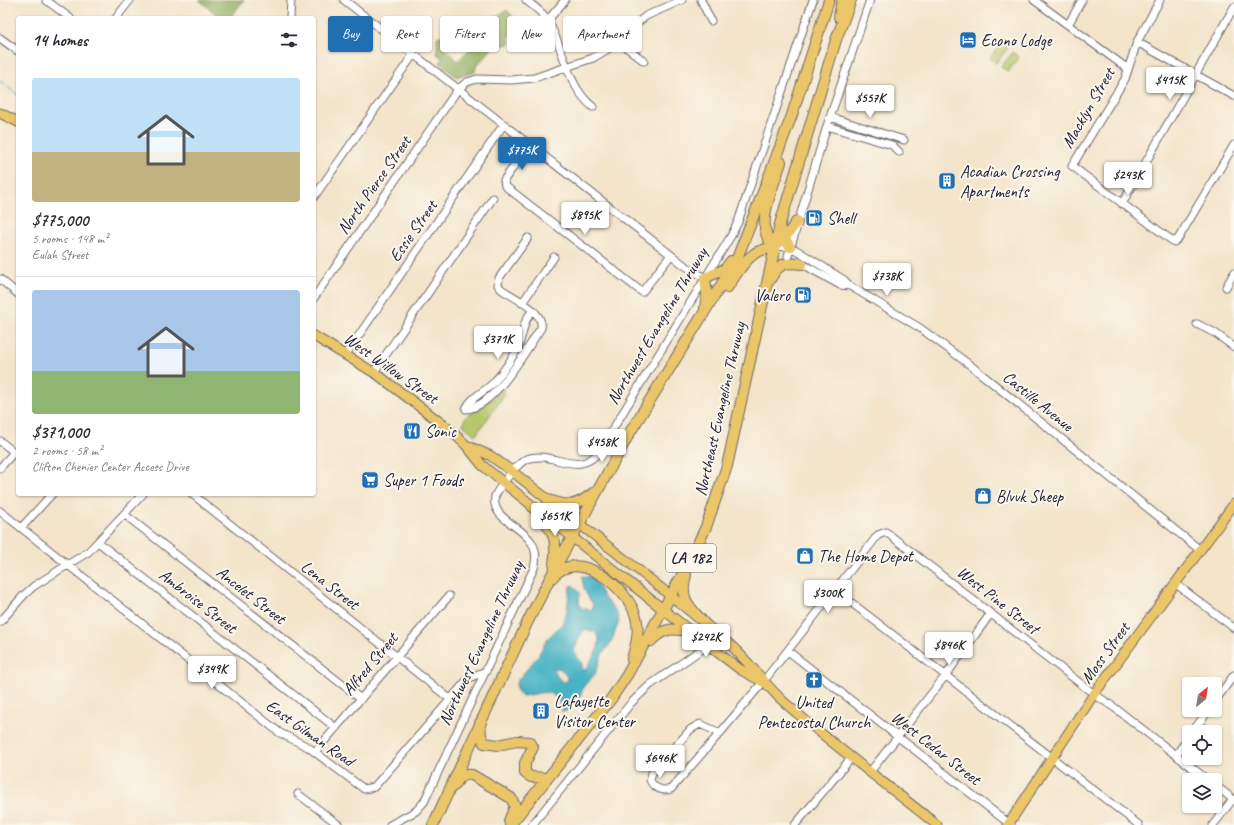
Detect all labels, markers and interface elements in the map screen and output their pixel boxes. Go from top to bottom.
chip: Buy [328,16,373,52]
chip: Rent [381,16,432,52]
chip: Filters [440,16,499,52]
chip: New [507,16,555,52]
chip: Apartment [563,16,642,52]
icon: filters [278,29,300,51]
text: 14 homes [32,30,88,51]
hotel icon: Econo Lodge [958,30,978,50]
place label: Econo Lodge [981,30,1053,51]
street label: Macklyn Street [1057,62,1121,152]
pin: $415K [1142,67,1198,101]
text: $415K [1155,72,1185,88]
pin: $557K [842,85,898,119]
text: $557K [855,90,885,106]
icon: home [130,104,202,176]
street label: North Pierce Street [332,130,417,238]
pin: $775K [494,137,550,171]
text: $775K [507,142,537,158]
place label: Acadian Crossing Apartments [960,161,1061,202]
pin: $243K [1100,162,1156,196]
text: $243K [1113,167,1143,183]
building icon: Acadian Crossing Apartments [937,171,957,191]
street label: Essie Street [384,194,443,266]
pin: $895K [557,202,613,236]
text: $895K [570,207,600,223]
fuel station icon: Shell [804,208,824,228]
place label: Shell [827,208,858,229]
text: $775,000 [32,210,89,231]
text: 5 rooms · 148 m² [32,231,108,247]
street label: Northwest Evangeline Thruway [602,243,713,408]
text: Eulah Street [32,247,88,263]
pin: $738K [859,263,915,297]
text: $738K [872,268,902,284]
place label: Valero [755,285,791,306]
fuel station icon: Valero [793,285,813,305]
icon: home [130,316,202,388]
street label: Northeast Evangeline Thruway [690,319,750,498]
pin: $371K [470,326,526,360]
street label: West Willow Street [340,328,444,410]
text: $371K [483,331,513,347]
street label: Castille Avenue [999,366,1079,437]
restaurant icon: Sonic [402,421,422,441]
place label: Sonic [425,421,457,442]
text: $371,000 [32,422,89,443]
pin: $458K [574,429,630,463]
text: $458K [587,434,617,450]
text: 2 rooms · 58 m² [32,443,102,459]
text: Clifton Chenier Center Access Drive [32,459,189,475]
supermarket icon: Super 1 Foods [360,470,380,490]
place label: Super 1 Foods [383,470,464,491]
shop icon: Blvvk Sheep [973,486,993,506]
place label: Blvvk Sheep [996,486,1064,507]
pin: $651K [527,503,583,537]
text: $651K [540,508,570,524]
road number: LA 182 [666,544,716,572]
shop icon: The Home Depot [795,546,815,566]
place label: The Home Depot [818,546,915,567]
street label: Lena Street [297,556,365,616]
street label: Northwest Evangeline Thruway [434,556,529,729]
street label: Ancelet Street [212,561,292,630]
street label: West Pine Street [953,561,1045,640]
street label: Ambroise Street [155,564,243,639]
pin: $300K [800,580,856,614]
text: $300K [813,585,843,601]
street label: Moss Street [1076,616,1136,688]
pin: $242K [678,624,734,658]
street label: Alfred Street [338,627,404,700]
text: $242K [691,629,721,645]
pin: $846K [921,632,977,666]
text: $846K [934,637,964,653]
pin: $349K [184,656,240,690]
text: $349K [197,661,227,677]
church icon: United Pentecostal Church [804,670,824,690]
north arrow [1182,677,1222,717]
map controls [1182,677,1222,813]
place label: Lafayette Visitor Center [554,691,637,732]
place label: United Pentecostal Church [758,692,871,733]
street label: East Gilman Road [262,695,360,772]
building icon: Lafayette Visitor Center [531,701,551,721]
street label: West Cedar Street [887,707,987,791]
button: locate [1182,725,1222,765]
pin: $646K [632,745,688,779]
text: $646K [645,750,675,766]
button: layers [1182,773,1222,813]

